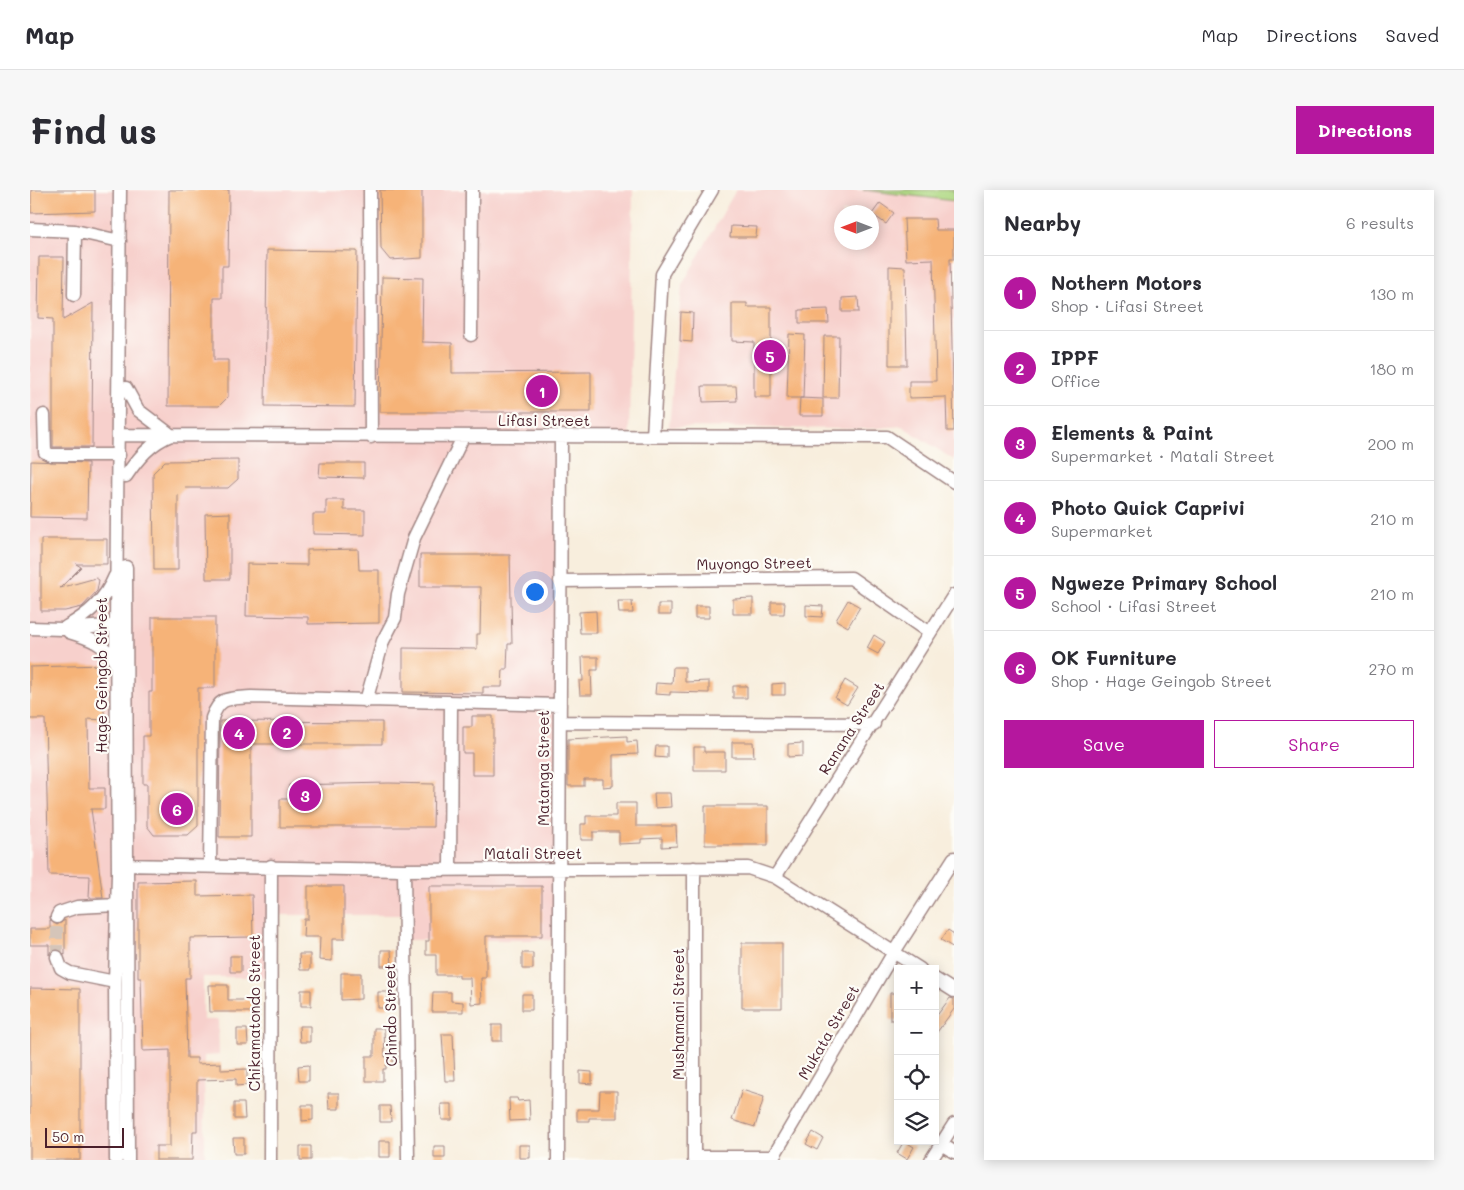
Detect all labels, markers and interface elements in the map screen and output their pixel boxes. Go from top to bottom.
text: Map [25,19,74,50]
text: Map [1201,23,1238,47]
text: Directions [1266,23,1358,47]
text: Saved [1386,23,1439,47]
button: Directions [1296,106,1434,154]
text: Find us [30,107,157,153]
north arrow [834,205,879,250]
text: Nearby [1004,209,1081,236]
text: 6 results [1346,212,1414,233]
text: Nothern Motors [1051,270,1202,295]
text: 1 [1016,283,1024,304]
text: 130 m [1370,283,1414,304]
text: Shop · Lifasi Street [1051,295,1204,316]
pin: 5 [754,337,786,375]
text: IPPF [1051,345,1099,370]
text: 2 [1016,358,1024,379]
text: 180 m [1369,358,1414,379]
text: Office [1051,370,1100,391]
pin: 1 [526,372,558,410]
street label: Lifasi Street [498,410,590,430]
text: Elements & Paint [1051,420,1213,445]
text: 3 [1015,433,1025,454]
text: 200 m [1367,433,1414,454]
text: Supermarket · Matali Street [1051,445,1275,466]
text: Photo Quick Caprivi [1051,495,1245,520]
text: 4 [1015,508,1025,529]
text: 210 m [1370,508,1414,529]
text: Supermarket [1051,520,1153,541]
street label: Muyongo Street [696,552,812,574]
text: Ngweze Primary School [1051,570,1277,595]
your location [522,579,548,605]
text: 5 [1015,583,1025,604]
text: 210 m [1370,583,1414,604]
text: School · Lifasi Street [1051,595,1217,616]
street label: Hage Geingob Street [91,597,111,753]
text: OK Furniture [1051,645,1177,670]
text: 6 [1015,658,1025,679]
text: 270 m [1368,658,1414,679]
text: Shop · Hage Geingob Street [1051,670,1272,691]
street label: Ranana Street [814,678,888,778]
street label: Matanga Street [533,710,553,826]
pin: 2 [271,713,303,751]
pin: 4 [223,714,255,752]
button: Save [1004,720,1204,768]
button: Share [1214,720,1414,768]
pin: 3 [289,776,321,814]
pin: 6 [161,790,193,828]
street label: Matali Street [484,843,582,863]
street label: Chikamatondo Street [244,934,264,1092]
street label: Mushamani Street [668,948,688,1080]
street label: Chindo Street [379,963,401,1067]
map controls [894,965,939,1145]
button: + [894,965,939,1010]
street label: Mukata Street [793,981,863,1083]
button: − [894,1010,939,1055]
button: locate [894,1055,939,1100]
button: layers [894,1100,939,1145]
scale bar [45,1125,124,1148]
text: 50 m [52,1127,84,1146]

